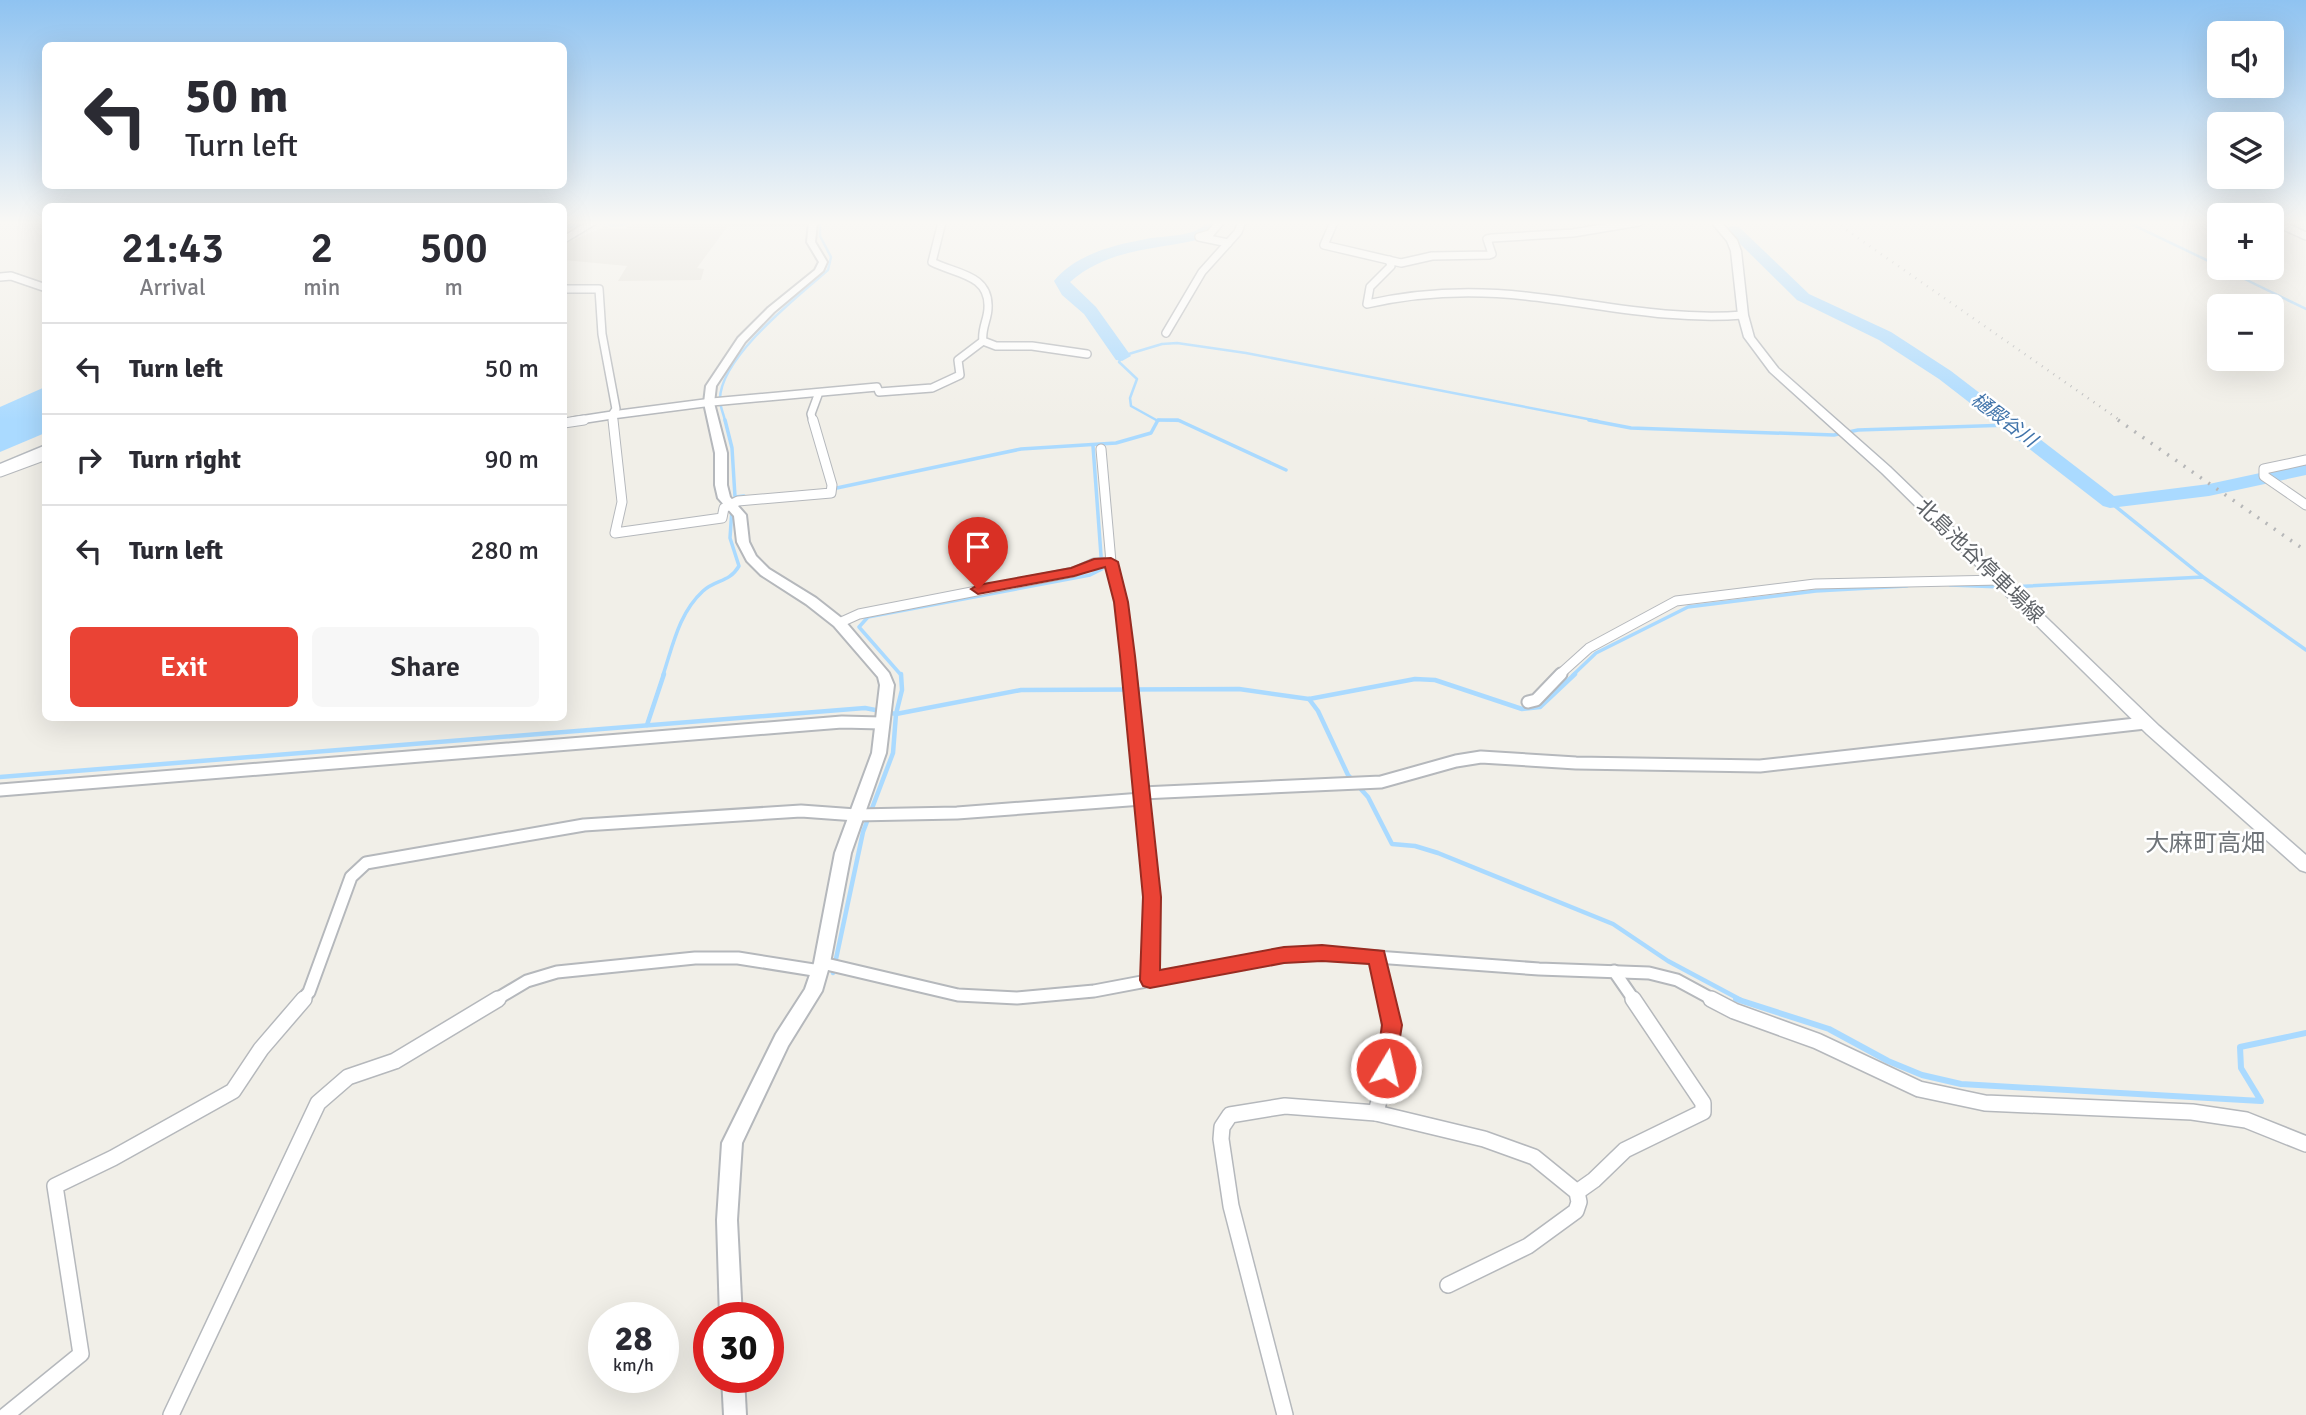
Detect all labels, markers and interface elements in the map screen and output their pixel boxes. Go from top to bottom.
map controls [2207,21,2284,371]
button: sound [2207,21,2284,98]
text: 50 m [185,66,288,126]
icon: left [70,70,161,161]
button: layers [2207,112,2284,189]
text: Turn left [185,126,298,165]
button: + [2207,203,2284,280]
text: 21:43 [121,223,224,274]
text: 2 [310,223,333,274]
text: 500 [420,223,488,274]
text: Arrival [139,273,206,302]
text: min [303,273,340,302]
text: m [444,273,463,302]
button: − [2207,294,2284,371]
icon: left [70,350,108,388]
text: Turn left [129,353,223,385]
text: 50 m [484,353,539,385]
water label: 樋殿谷川 [1966,388,2043,454]
icon: right [70,441,108,479]
text: Turn right [129,444,241,476]
text: 90 m [484,444,539,476]
street label: 北島池谷停車場線 [1911,493,2049,629]
pin [948,517,1008,589]
icon: arrive [959,528,997,566]
icon: left [70,532,108,570]
text: Turn left [129,535,223,567]
text: 280 m [470,535,539,567]
button: Exit [70,627,298,707]
button: Share [312,627,539,707]
district label: 大麻町高畑 [2145,828,2265,858]
position arrow [1349,1031,1423,1105]
speed limit sign: 30 [693,1302,784,1393]
text: 28 [615,1317,652,1360]
text: km/h [613,1354,654,1376]

